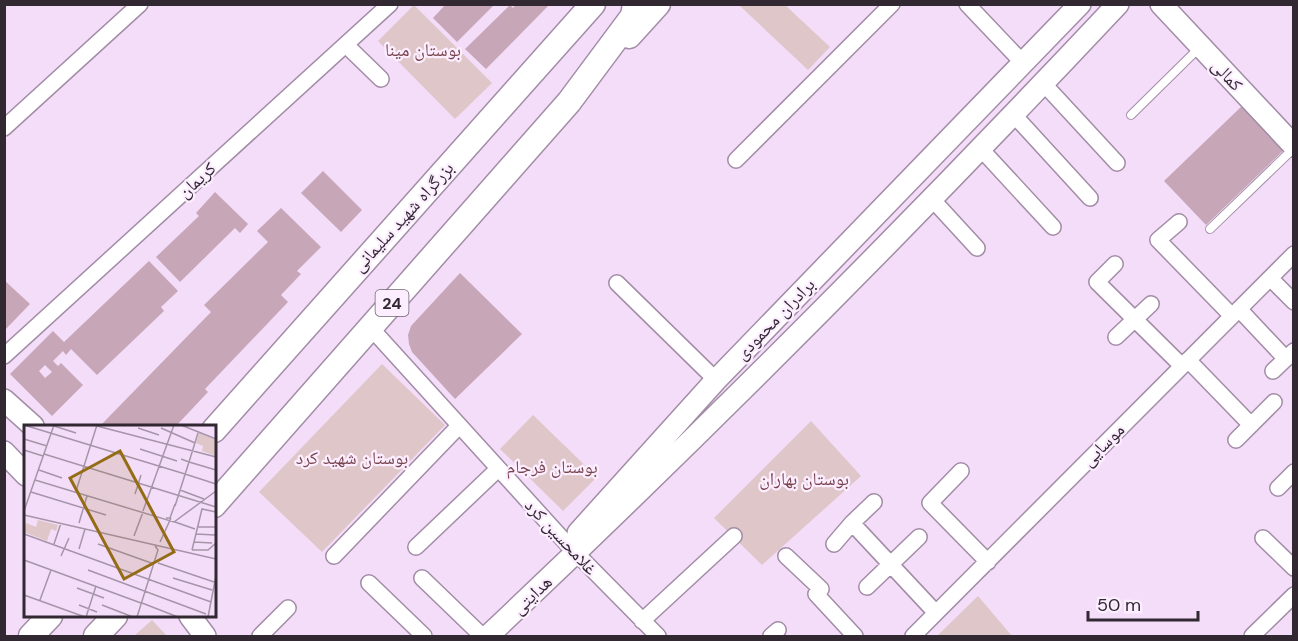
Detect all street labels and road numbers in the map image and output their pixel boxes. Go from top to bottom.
street label: کمالی [1206,54,1248,97]
street label: کریمان [173,156,222,203]
street label: بزرگراه شهید سلیمانی [347,157,459,277]
street label: برادران محمودی [730,273,820,365]
road number: 24 [376,290,408,316]
street label: موسایی [1076,418,1130,472]
street label: غلامحسین کرد [519,494,603,580]
street label: هدایتی [507,570,557,620]

